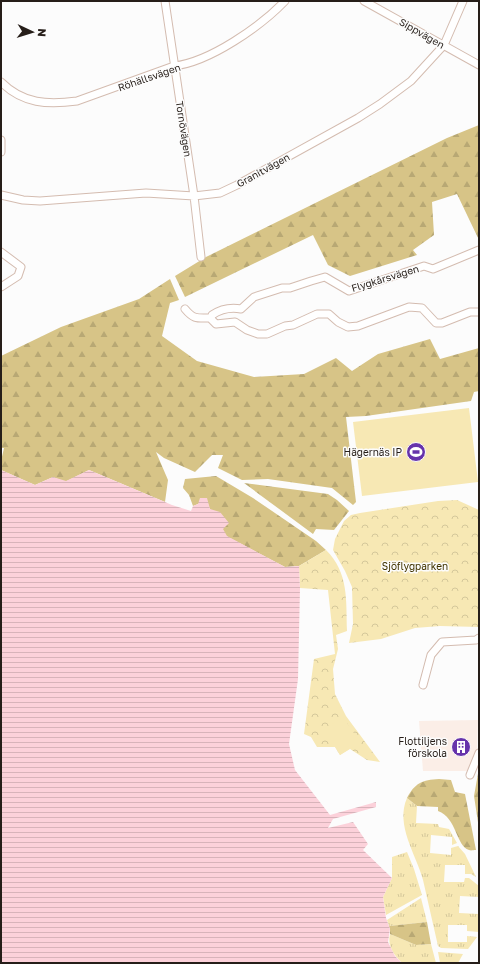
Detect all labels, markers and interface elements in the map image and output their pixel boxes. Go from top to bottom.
north arrow [12,12,52,52]
street label: Sippvägen [397,15,447,51]
text: N [36,28,49,37]
street label: Röhällsvägen [116,61,182,93]
street label: Tornövägen [174,100,194,158]
street label: Granitvägen [234,151,292,189]
street label: Flygkårsvägen [350,262,420,294]
sports icon: Hägernäs IP [405,441,427,463]
place label: Hägernäs IP [344,446,402,458]
park label: Sjöflygparken [382,560,448,572]
place label: Flottiljens förskola [398,735,447,759]
building icon: Flottiljens förskola [450,736,472,758]

